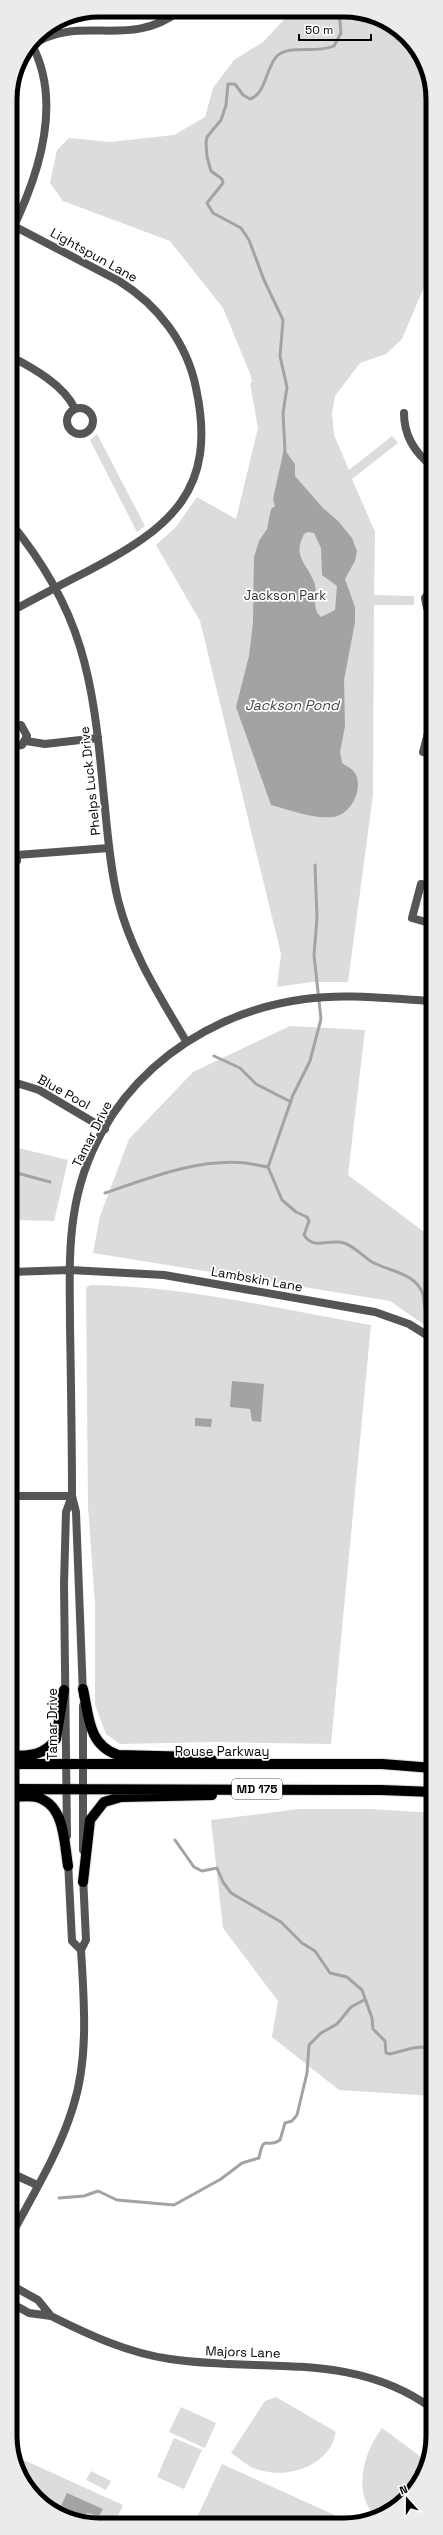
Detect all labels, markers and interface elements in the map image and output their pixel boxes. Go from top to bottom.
scale bar [299,16,371,42]
text: 50 m [305,22,333,38]
street label: Lightspun Lane [47,224,141,286]
park label: Jackson Park [244,587,326,604]
water label: Jackson Pond [245,696,341,714]
street label: Phelps Luck Drive [76,726,104,836]
street label: Blue Pool [35,1071,93,1113]
street label: Tamar Drive [68,1098,116,1170]
street label: Lambskin Lane [210,1263,304,1295]
street label: Tamar Drive [44,1688,61,1760]
street label: Rouse Parkway [175,1743,269,1760]
road number: MD 175 [232,1779,282,1799]
street label: Majors Lane [205,2342,281,2362]
north arrow [387,2479,427,2519]
text: N [397,2482,409,2498]

